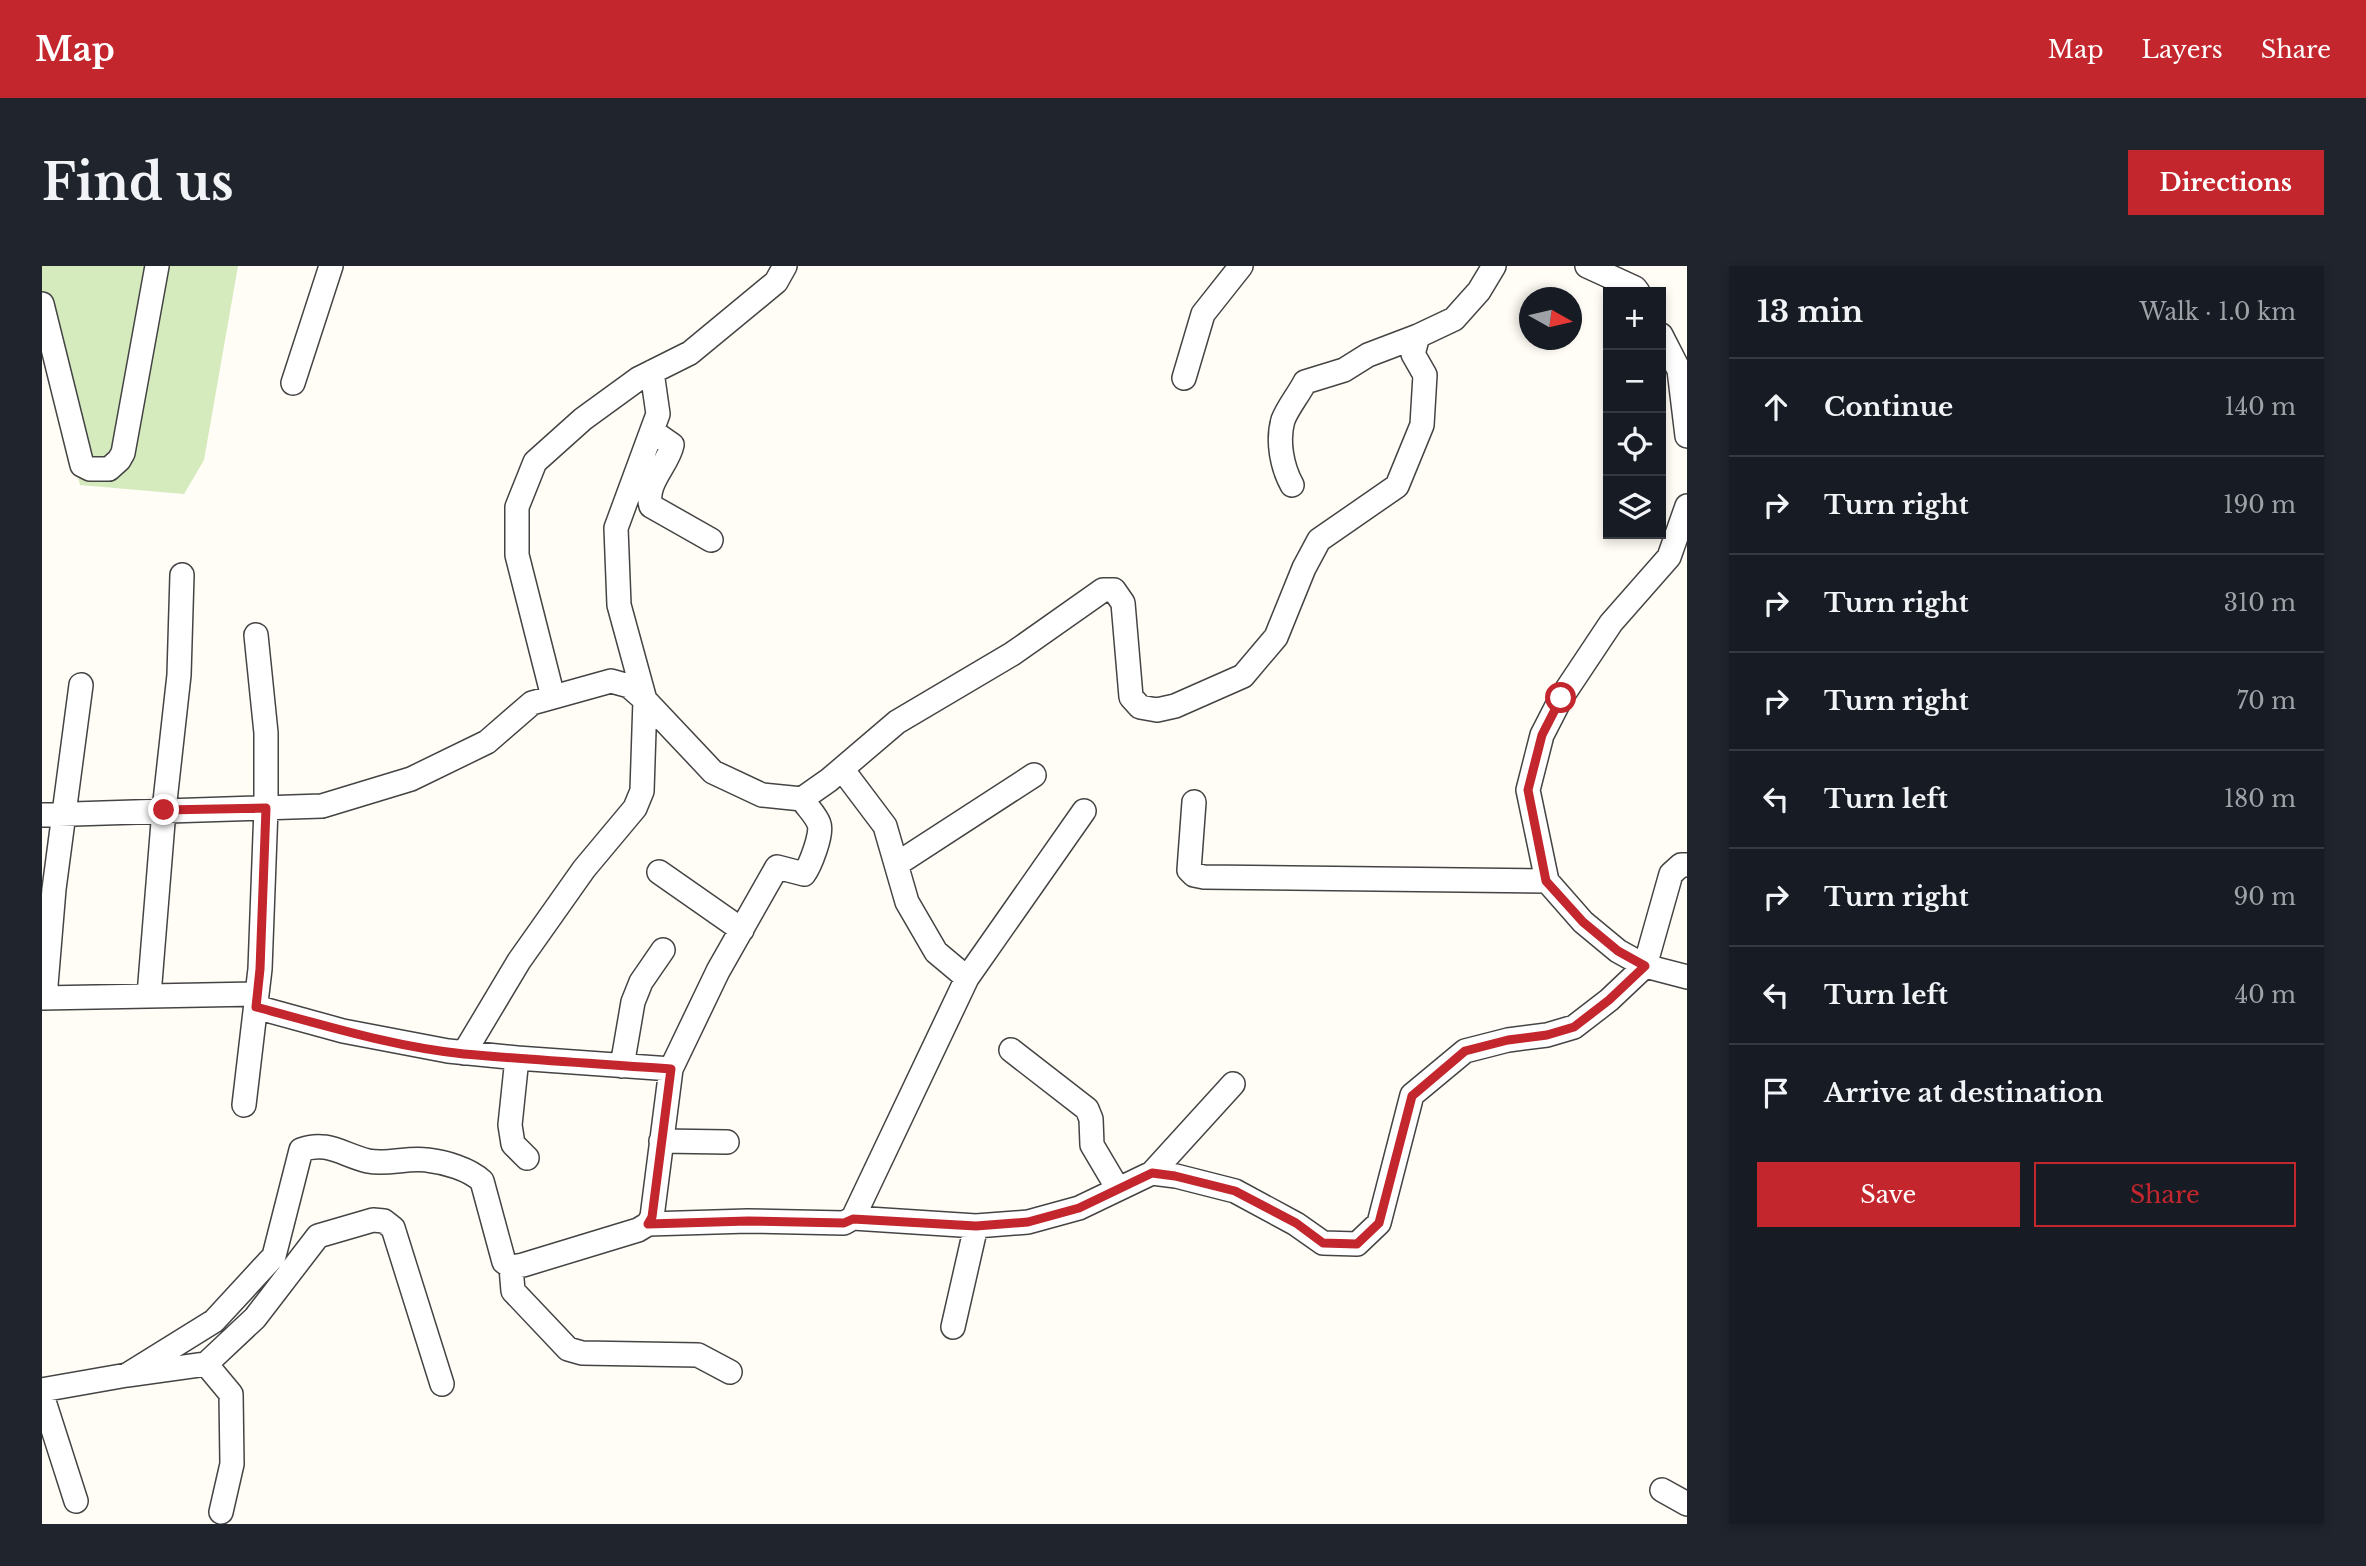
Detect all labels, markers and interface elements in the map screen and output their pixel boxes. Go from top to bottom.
text: Map [35,29,115,70]
text: Map [2048,35,2104,64]
text: Layers [2142,35,2223,64]
text: Share [2261,35,2331,64]
button: Directions [2128,150,2324,215]
text: Find us [42,152,234,213]
north arrow [1519,287,1582,350]
map controls [1603,287,1666,539]
button: + [1603,287,1666,350]
text: 13 min [1757,293,1863,330]
text: Walk · 1.0 km [2139,298,2296,326]
button: − [1603,350,1666,413]
icon: ahead [1757,388,1795,426]
text: Continue [1824,391,1953,423]
text: 140 m [2225,393,2296,421]
button: locate [1603,413,1666,476]
button: layers [1603,476,1666,539]
icon: right [1757,486,1795,524]
text: Turn right [1824,489,1969,521]
text: 190 m [2223,491,2296,519]
icon: right [1757,584,1795,622]
text: Turn right [1824,587,1969,619]
text: 310 m [2224,589,2296,617]
route start [1545,682,1576,713]
icon: right [1757,682,1795,720]
text: Turn right [1824,685,1969,717]
text: 70 m [2237,687,2296,715]
icon: left [1757,780,1795,818]
text: Turn left [1824,783,1948,815]
text: 180 m [2224,785,2296,813]
route end [148,794,179,825]
icon: right [1757,878,1795,916]
text: Turn right [1824,881,1969,913]
text: 90 m [2234,883,2296,911]
icon: left [1757,976,1795,1014]
text: Turn left [1824,979,1948,1011]
text: 40 m [2235,981,2296,1009]
icon: arrive [1757,1074,1795,1112]
text: Arrive at destination [1824,1077,2104,1109]
button: Save [1757,1162,2020,1227]
button: Share [2034,1162,2296,1227]

